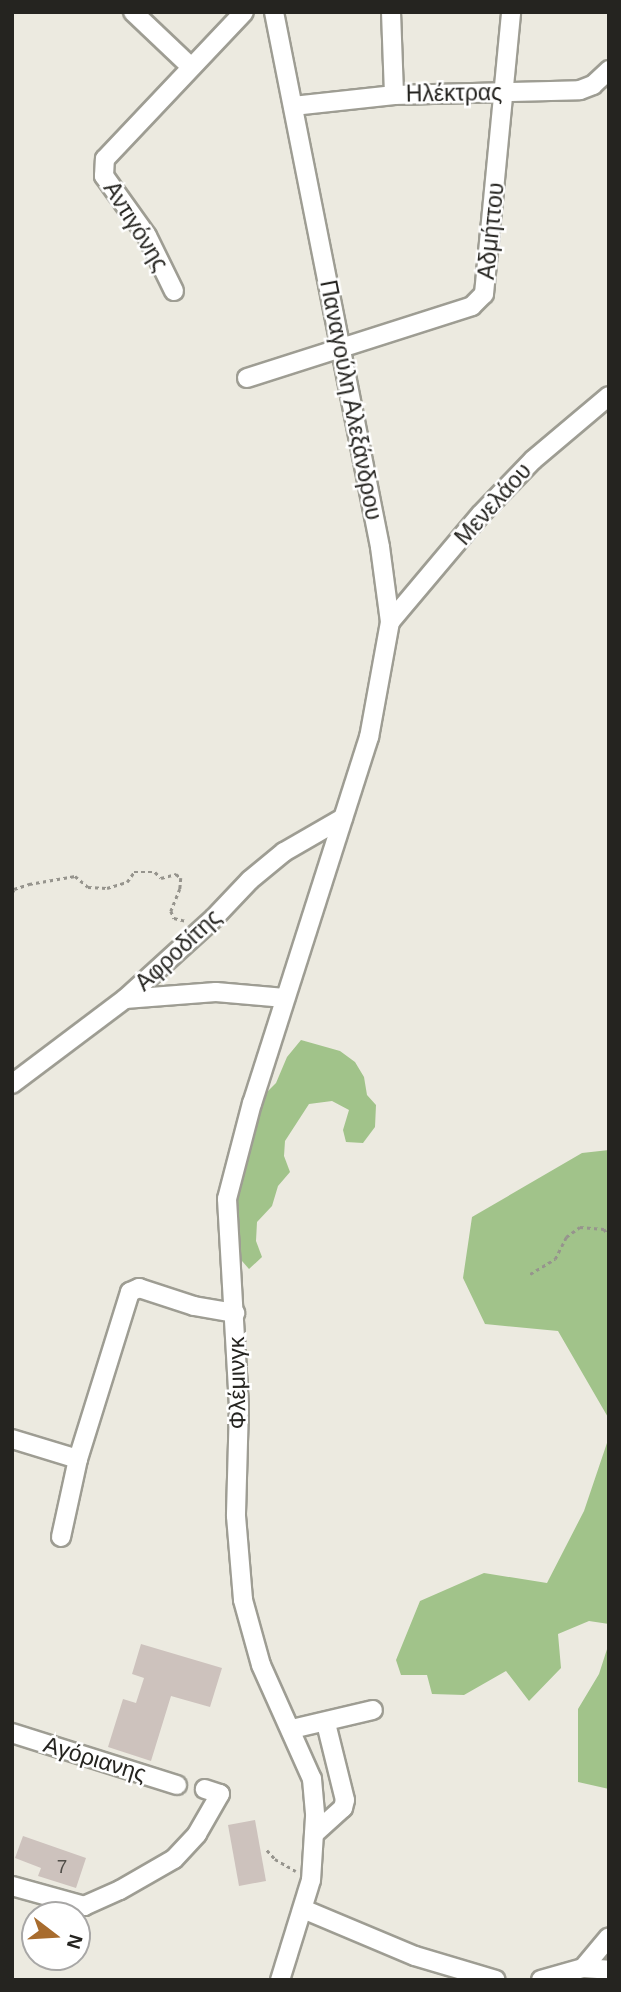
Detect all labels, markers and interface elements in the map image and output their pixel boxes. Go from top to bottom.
street label: Ηλέκτρας [406,78,502,108]
street label: Αντιγόνης [98,176,174,276]
street label: Αδμήττου [472,181,510,281]
street label: Παναγούλη Αλεξάνδρου [314,277,388,523]
street label: Μενελάου [449,457,537,551]
street label: Αφροδίτης [129,903,227,997]
street label: Φλέμινγκ [222,1336,252,1430]
street label: Αγόριανης [40,1730,150,1788]
house number: 7 [57,1856,67,1878]
north arrow [21,1901,91,1971]
text: N [63,1932,87,1951]

